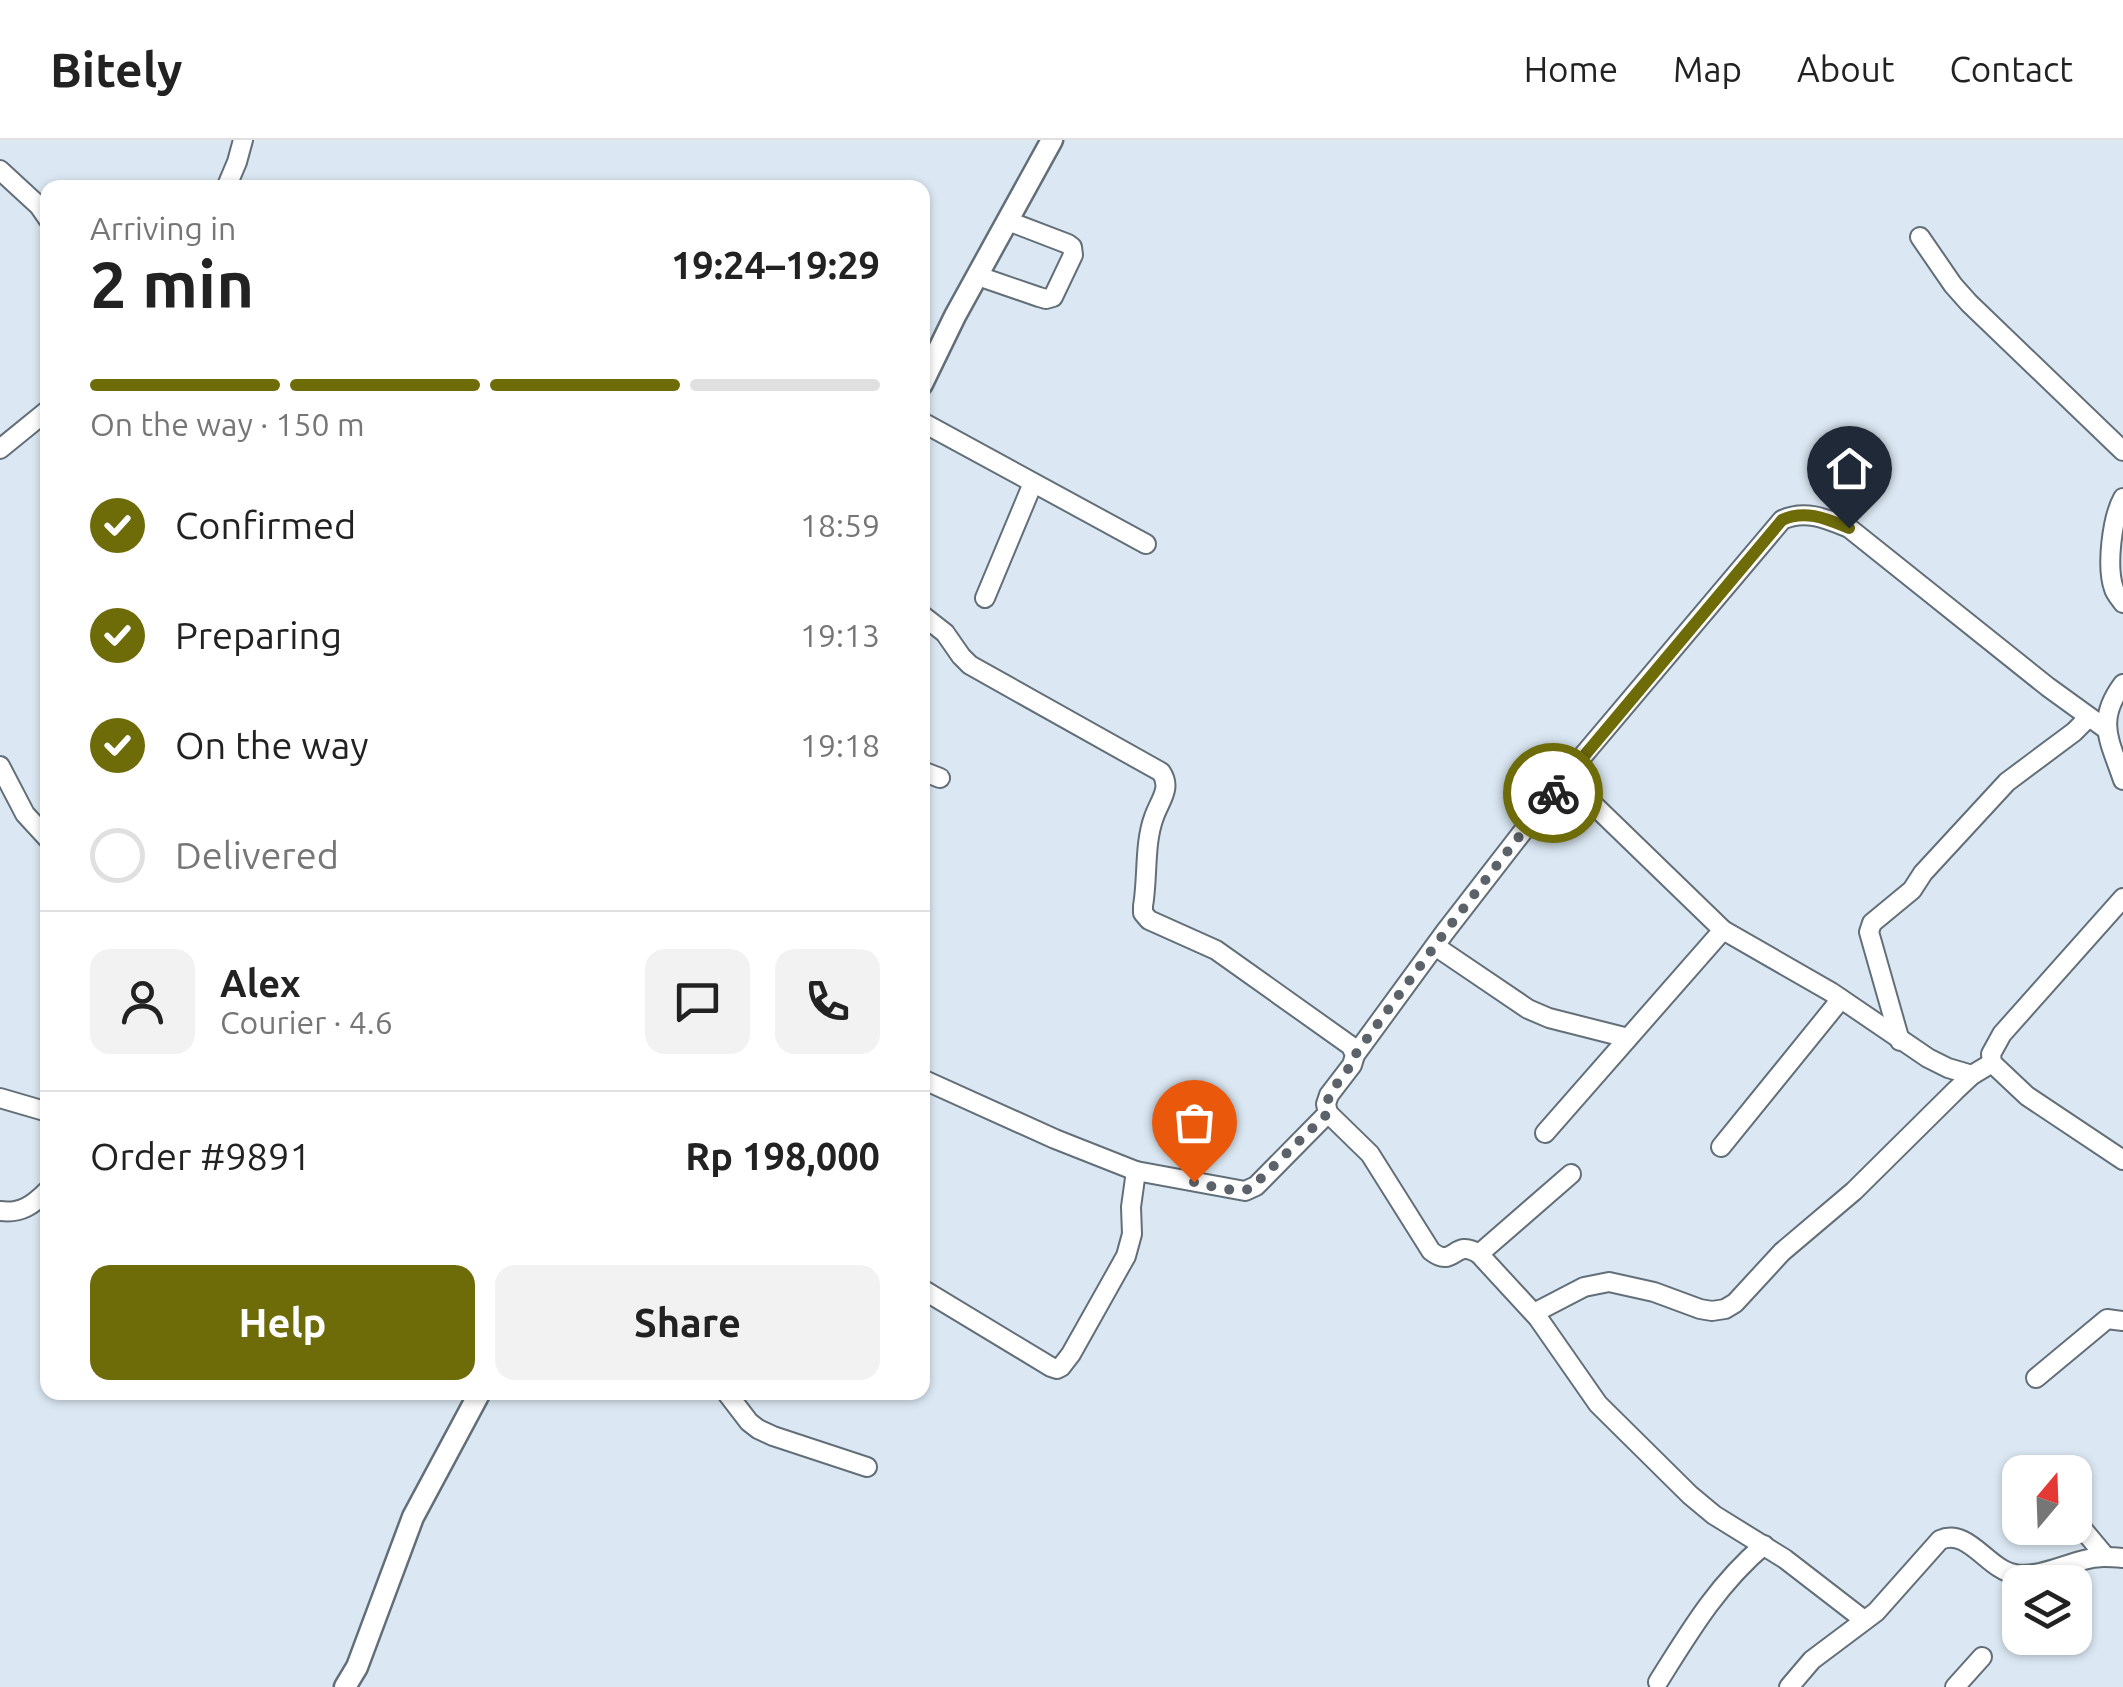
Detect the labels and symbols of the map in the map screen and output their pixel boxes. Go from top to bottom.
pin [1807,426,1892,529]
courier [1503,743,1603,843]
pin [1152,1080,1237,1183]
north arrow [2002,1455,2092,1545]

